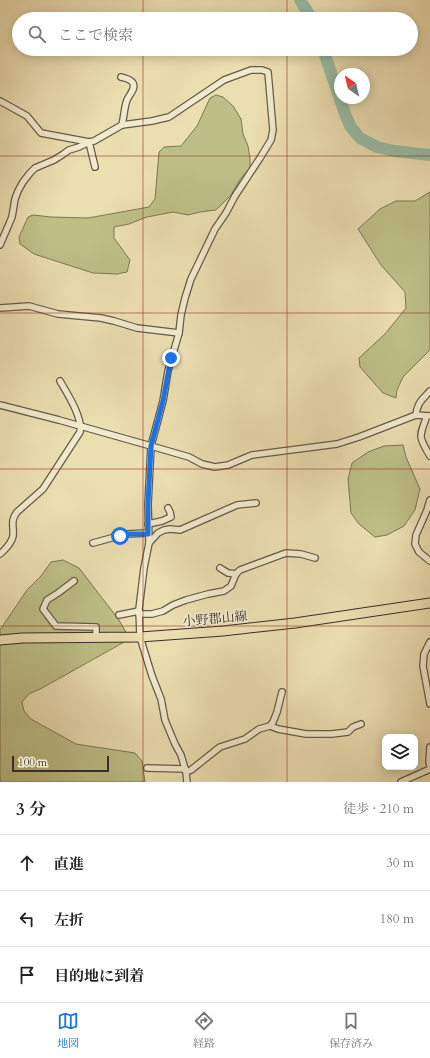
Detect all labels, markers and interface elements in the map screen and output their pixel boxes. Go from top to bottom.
search box [12,12,418,56]
icon: search [26,23,48,45]
text: ここで検索 [58,25,133,45]
north arrow [334,68,370,104]
route end [162,349,180,367]
route start [111,527,129,545]
street label: 小野郡山線 [182,607,248,631]
map controls [382,734,418,770]
button: layers [382,734,418,770]
scale bar [12,754,109,773]
text: 100 m [18,755,47,770]
text: 3 分 [16,798,46,821]
text: 徒歩 · 210 m [343,800,414,818]
icon: ahead [16,852,38,874]
text: 直進 [54,854,84,874]
text: 30 m [386,854,414,872]
icon: left [16,908,38,930]
text: 左折 [54,910,84,930]
text: 180 m [380,910,414,928]
icon: arrive [16,964,38,986]
text: 目的地に到着 [54,966,144,986]
tab: 地図 [57,1010,79,1051]
tab: 経路 [193,1010,215,1051]
tab: 保存済み [329,1010,373,1051]

